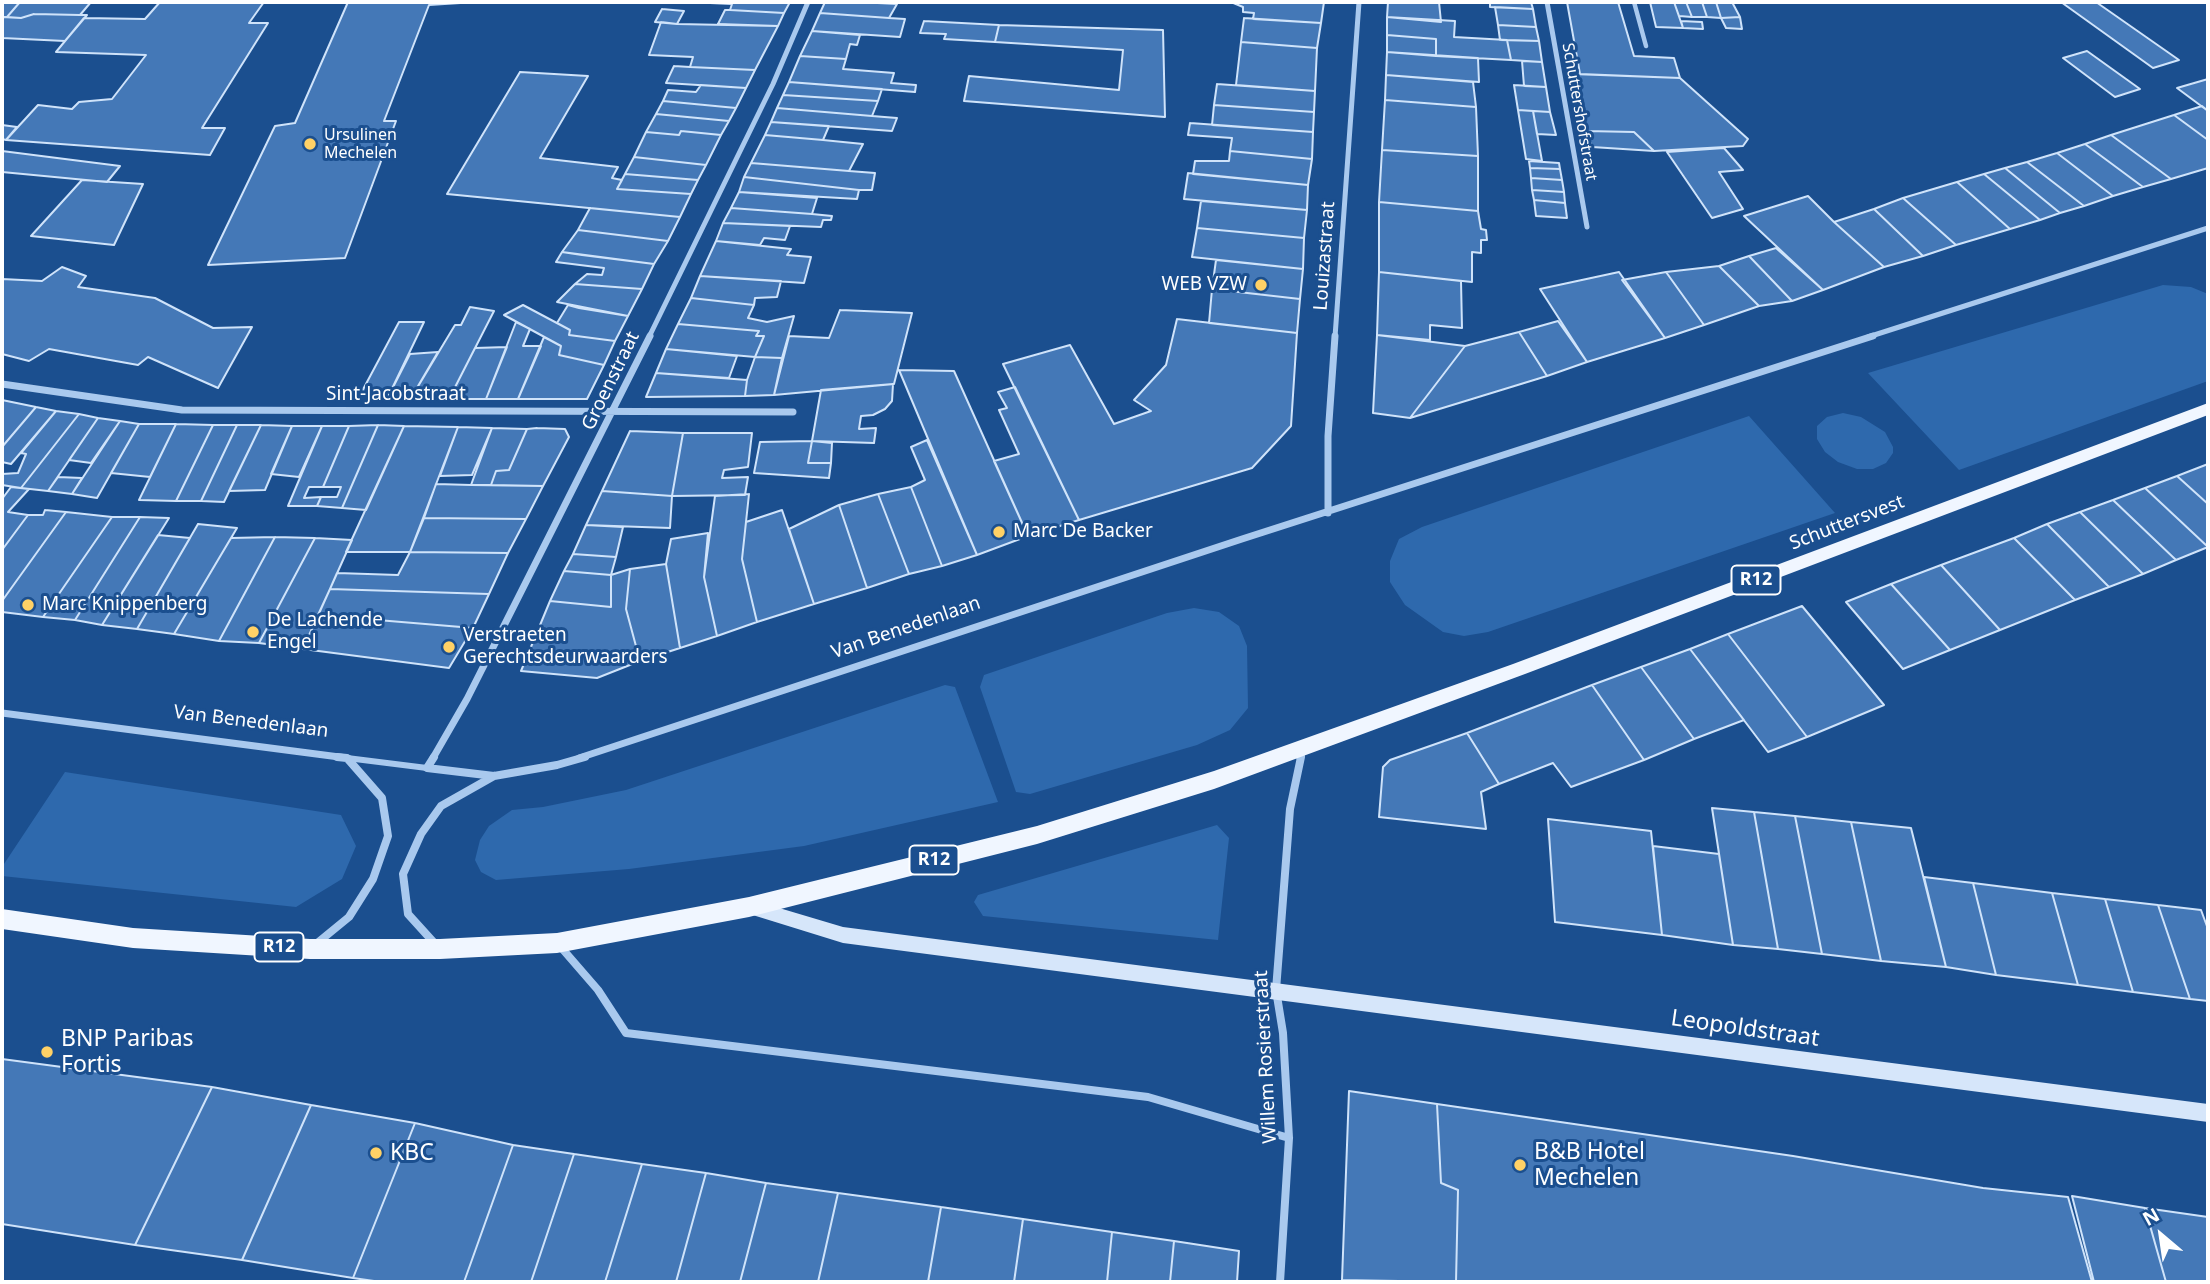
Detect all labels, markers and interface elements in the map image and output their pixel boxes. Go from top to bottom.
street label: Schuttershofstraat [1557,42,1601,182]
place label: Ursulinen Mechelen [324,125,397,163]
marker: Ursulinen Mechelen [302,136,318,152]
street label: Louizastraat [1310,201,1340,311]
place label: WEB VZW [1162,274,1247,296]
marker: WEB VZW [1253,277,1269,293]
street label: Groenstraat [577,328,645,434]
street label: Sint-Jacobstraat [326,384,466,406]
street label: Schuttersvest [1787,491,1907,555]
place label: Marc De Backer [1013,521,1153,543]
marker: Marc De Backer [991,524,1007,540]
road number: R12 [1732,566,1780,594]
street label: Van Benedenlaan [829,592,983,664]
place label: Marc Knippenberg [42,594,207,616]
marker: Marc Knippenberg [20,597,36,613]
place label: De Lachende Engel [267,610,383,654]
marker: De Lachende Engel [245,624,261,640]
place label: Verstraeten Gerechtsdeurwaarders [463,625,668,669]
marker: Verstraeten Gerechtsdeurwaarders [441,639,457,655]
street label: Van Benedenlaan [172,701,330,743]
road number: R12 [909,846,958,874]
road number: R12 [254,932,304,962]
street label: Willem Rosierstraat [1250,970,1282,1144]
street label: Leopoldstraat [1669,1005,1821,1053]
place label: BNP Paribas Fortis [61,1025,194,1079]
marker: BNP Paribas Fortis [39,1044,55,1060]
place label: B&B Hotel Mechelen [1534,1138,1645,1192]
place label: KBC [390,1139,434,1167]
marker: KBC [368,1145,384,1161]
marker: B&B Hotel Mechelen [1512,1157,1528,1173]
north arrow [2126,1200,2196,1270]
text: N [2138,1202,2164,1232]

